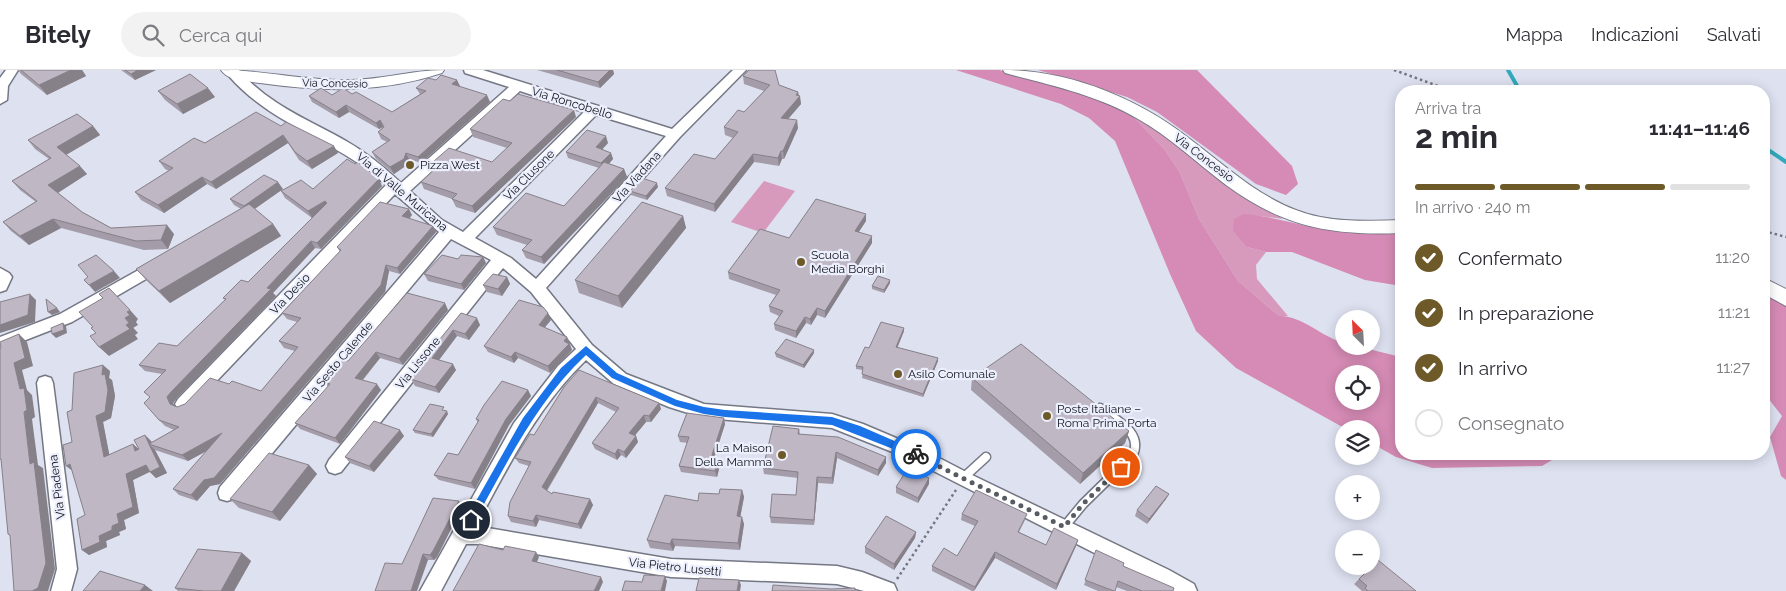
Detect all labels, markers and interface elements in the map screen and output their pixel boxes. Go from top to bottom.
search box [121,12,471,57]
text: Bitely [25,20,91,49]
icon: search [139,21,167,49]
text: Cerca qui [179,24,262,46]
text: Mappa [1505,24,1563,45]
text: Indicazioni [1591,24,1679,45]
text: Salvati [1707,24,1761,45]
street label: Via Concesio [302,76,368,91]
street label: Via Roncobello [530,84,614,122]
text: Arriva tra [1415,99,1481,118]
text: 11:41–11:46 [1649,117,1750,139]
text: 2 min [1415,118,1498,155]
street label: Via Concesio [1171,131,1237,185]
street label: Via Clusone [501,147,557,203]
street label: Via Viadana [610,148,664,206]
street label: Via di Valle Muricana [353,150,451,234]
place label: Pizza West [420,158,480,172]
marker: Pizza West [404,159,416,171]
text: In arrivo · 240 m [1415,198,1530,217]
icon: check [1415,244,1443,272]
text: Confermato [1458,247,1562,269]
place label: Scuola Media Borghi [811,248,884,276]
text: 11:20 [1715,248,1750,267]
marker: Scuola Media Borghi [795,256,807,268]
street label: Via Desio [267,271,313,317]
icon: check [1415,299,1443,327]
text: In preparazione [1458,302,1594,324]
text: 11:21 [1718,303,1750,322]
north arrow [1335,310,1380,355]
map controls [1335,310,1380,575]
street label: Via Sesto Calende [300,319,376,405]
street label: Via Lissone [393,334,443,392]
icon: check [1415,354,1443,382]
text: In arrivo [1458,357,1528,379]
text: 11:27 [1716,358,1750,377]
button: locate [1335,365,1380,410]
place label: Asilo Comunale [908,367,995,381]
marker: Asilo Comunale [892,368,904,380]
place label: Poste Italiane – Roma Prima Porta [1057,402,1157,430]
marker: Poste Italiane – Roma Prima Porta [1041,410,1053,422]
text: Consegnato [1458,412,1564,434]
button: layers [1335,420,1380,465]
courier [891,429,941,479]
icon: bike [902,440,930,468]
place label: La Maison Della Mamma [695,441,772,469]
pin [1100,446,1142,488]
marker: La Maison Della Mamma [776,449,788,461]
icon: bag [1107,453,1135,481]
street label: Via Piadena [46,454,68,520]
button: + [1335,475,1380,520]
pin [450,499,492,541]
icon: home [457,506,485,534]
button: − [1335,530,1380,575]
street label: Via Pietro Lusetti [628,555,722,579]

